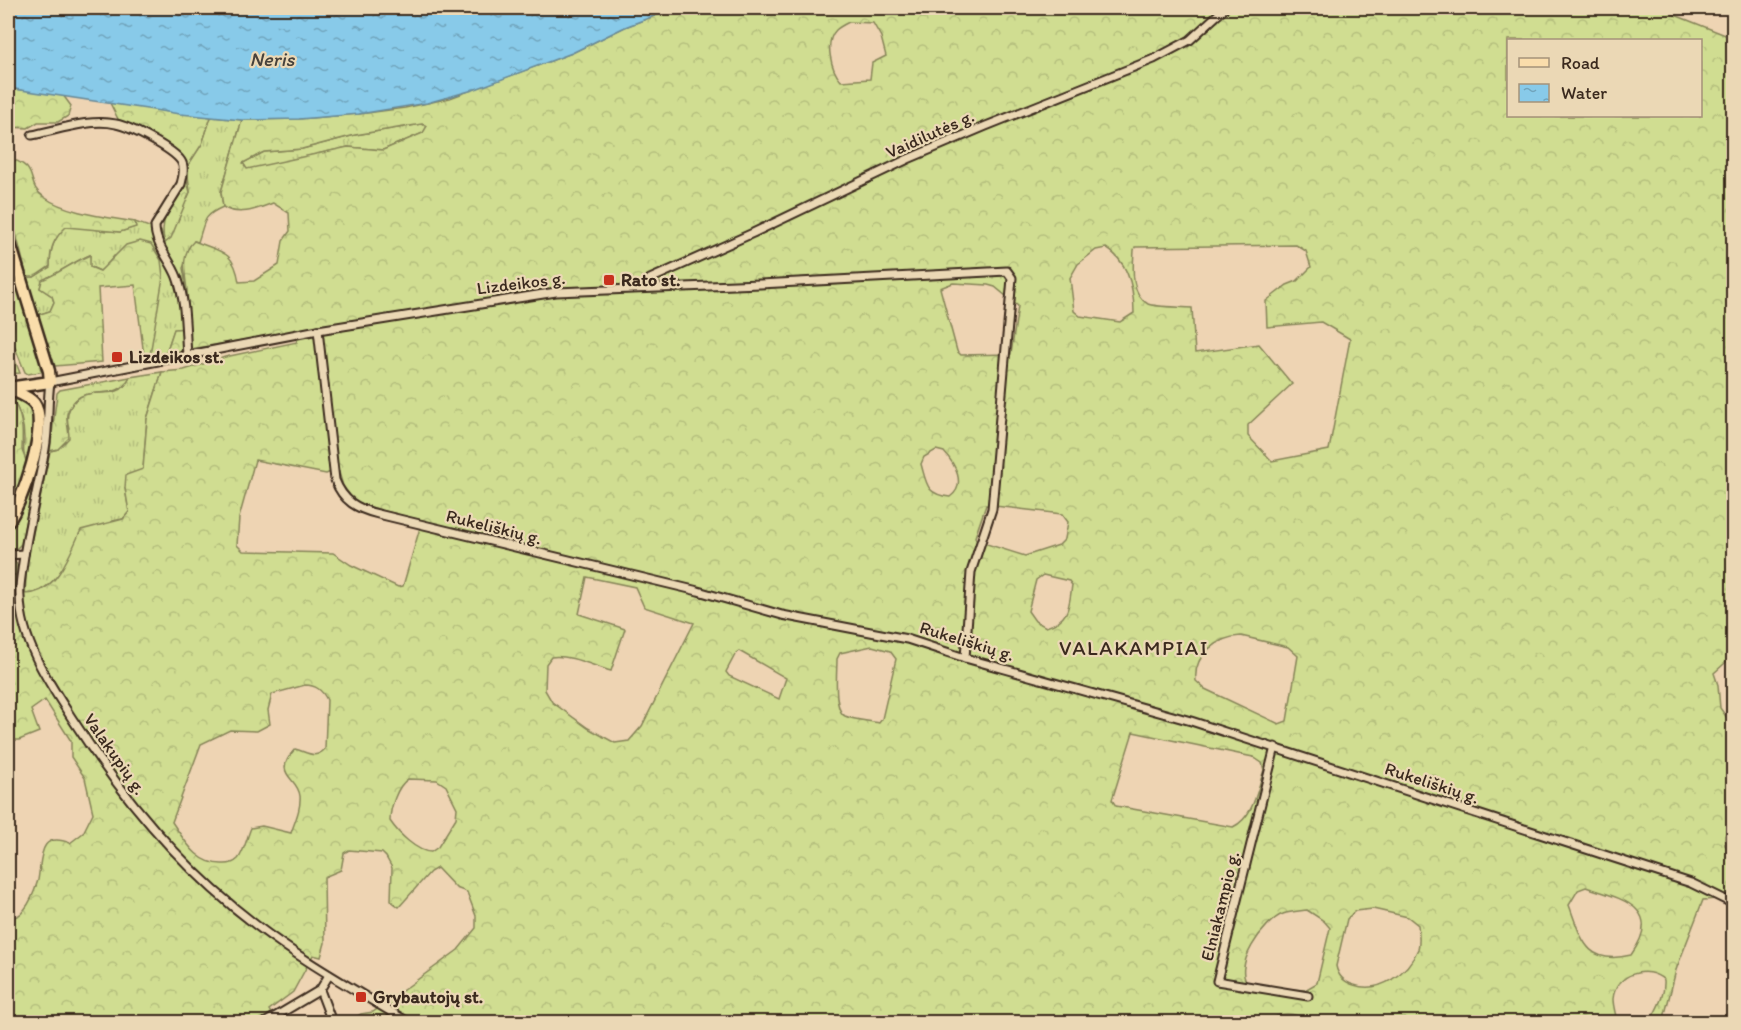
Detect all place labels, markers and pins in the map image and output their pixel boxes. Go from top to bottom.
place label: Rato st. [621,269,680,291]
marker: Rato st. [602,273,616,287]
place label: Lizdeikos st. [129,346,224,368]
marker: Lizdeikos st. [110,350,124,364]
place label: Grybautojų st. [373,986,483,1008]
marker: Grybautojų st. [354,990,368,1004]

